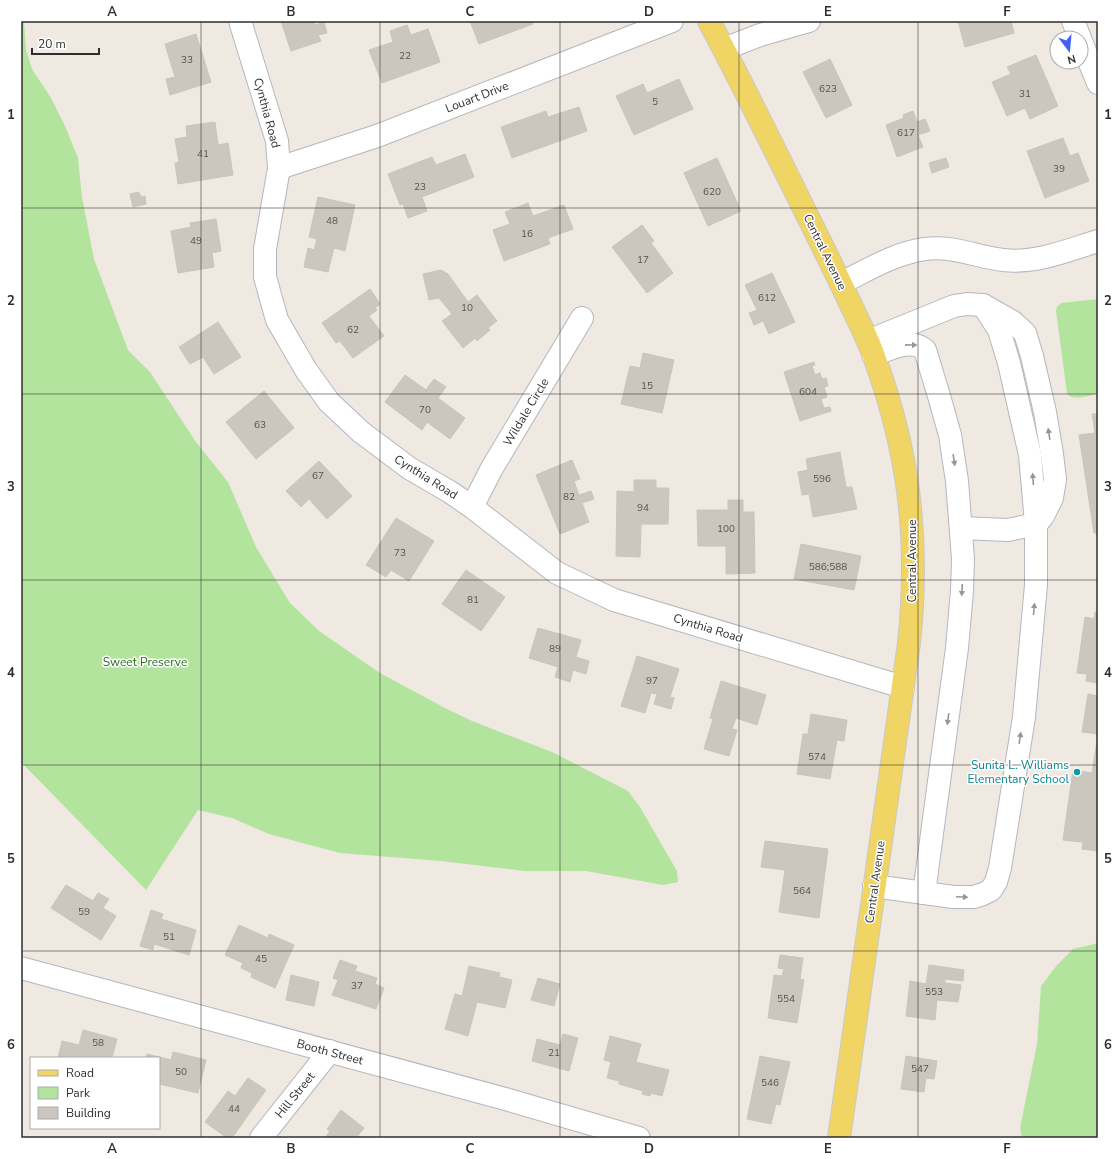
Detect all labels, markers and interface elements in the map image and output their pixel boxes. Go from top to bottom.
text: A [107,3,117,21]
text: B [287,3,296,21]
text: C [466,3,475,21]
text: D [644,3,654,21]
text: E [824,3,832,21]
text: F [1003,3,1011,21]
scale bar [32,30,99,56]
north arrow [1049,30,1089,70]
text: 20 m [38,36,66,52]
house number: 22 [399,49,411,63]
text: N [1066,51,1078,67]
house number: 33 [181,53,193,67]
street label: Cynthia Road [250,76,284,150]
street label: Louart Drive [443,78,511,116]
house number: 623 [819,82,837,96]
house number: 31 [1019,87,1031,101]
house number: 5 [652,95,658,109]
text: 1 [7,106,15,124]
text: 1 [1104,106,1112,124]
house number: 617 [897,126,915,140]
house number: 41 [197,147,209,161]
house number: 39 [1053,162,1065,176]
house number: 23 [414,180,426,194]
house number: 620 [703,185,721,199]
street label: Central Avenue [800,211,850,293]
house number: 48 [326,214,338,228]
house number: 16 [521,227,533,241]
house number: 49 [190,234,202,248]
house number: 17 [637,253,649,267]
house number: 612 [758,291,776,305]
text: 2 [7,292,15,310]
text: 2 [1104,292,1112,310]
house number: 10 [461,301,473,315]
house number: 62 [347,323,359,337]
one-way arrow [905,342,918,348]
street label: Wildale Circle [499,375,553,449]
house number: 15 [641,379,653,393]
house number: 604 [799,385,817,399]
house number: 70 [419,403,431,417]
house number: 63 [254,418,266,432]
one-way arrow [1046,428,1052,440]
street label: Cynthia Road [391,451,461,503]
one-way arrow [951,454,957,466]
house number: 67 [312,469,324,483]
house number: 596 [813,472,831,486]
one-way arrow [1029,473,1036,485]
text: 3 [7,478,15,496]
text: 3 [1104,478,1112,496]
house number: 82 [563,490,575,504]
house number: 94 [637,501,649,515]
street label: Central Avenue [904,519,920,603]
house number: 100 [717,522,735,536]
house number: 73 [394,546,406,560]
house number: 586;588 [809,560,847,574]
one-way arrow [959,584,965,597]
house number: 81 [467,593,479,607]
one-way arrow [1030,603,1037,615]
street label: Cynthia Road [671,610,745,646]
house number: 89 [549,642,561,656]
park label: Sweet Preserve [103,654,187,670]
text: 4 [7,664,15,682]
text: 4 [1104,664,1112,682]
house number: 97 [646,674,658,688]
one-way arrow [945,713,951,725]
one-way arrow [1018,732,1024,744]
house number: 574 [808,750,826,764]
place label: Sunita L. Williams Elementary School [968,757,1069,787]
marker: Sunita L. Williams Elementary School [1072,767,1082,777]
street label: Central Avenue [861,840,889,924]
text: 5 [7,850,15,868]
text: 5 [1104,850,1112,868]
house number: 564 [793,884,811,898]
one-way arrow [956,894,968,901]
house number: 59 [78,905,90,919]
house number: 51 [163,930,175,944]
house number: 45 [255,952,267,966]
house number: 37 [351,979,363,993]
house number: 553 [925,985,943,999]
house number: 554 [777,992,795,1006]
street label: Booth Street [295,1035,366,1069]
text: 6 [7,1036,15,1054]
house number: 58 [92,1036,104,1050]
text: 6 [1104,1036,1112,1054]
house number: 21 [548,1046,560,1060]
legend [30,1057,160,1129]
house number: 547 [911,1062,929,1076]
text: Road [66,1065,94,1081]
house number: 50 [175,1065,187,1079]
street label: Hill Street [272,1068,319,1121]
house number: 546 [761,1076,779,1090]
text: Park [66,1085,91,1101]
house number: 44 [228,1102,240,1116]
text: Building [66,1105,111,1121]
text: A [107,1140,117,1158]
text: B [287,1140,296,1158]
text: C [466,1140,475,1158]
text: D [644,1140,654,1158]
text: E [824,1140,832,1158]
text: F [1003,1140,1011,1158]

